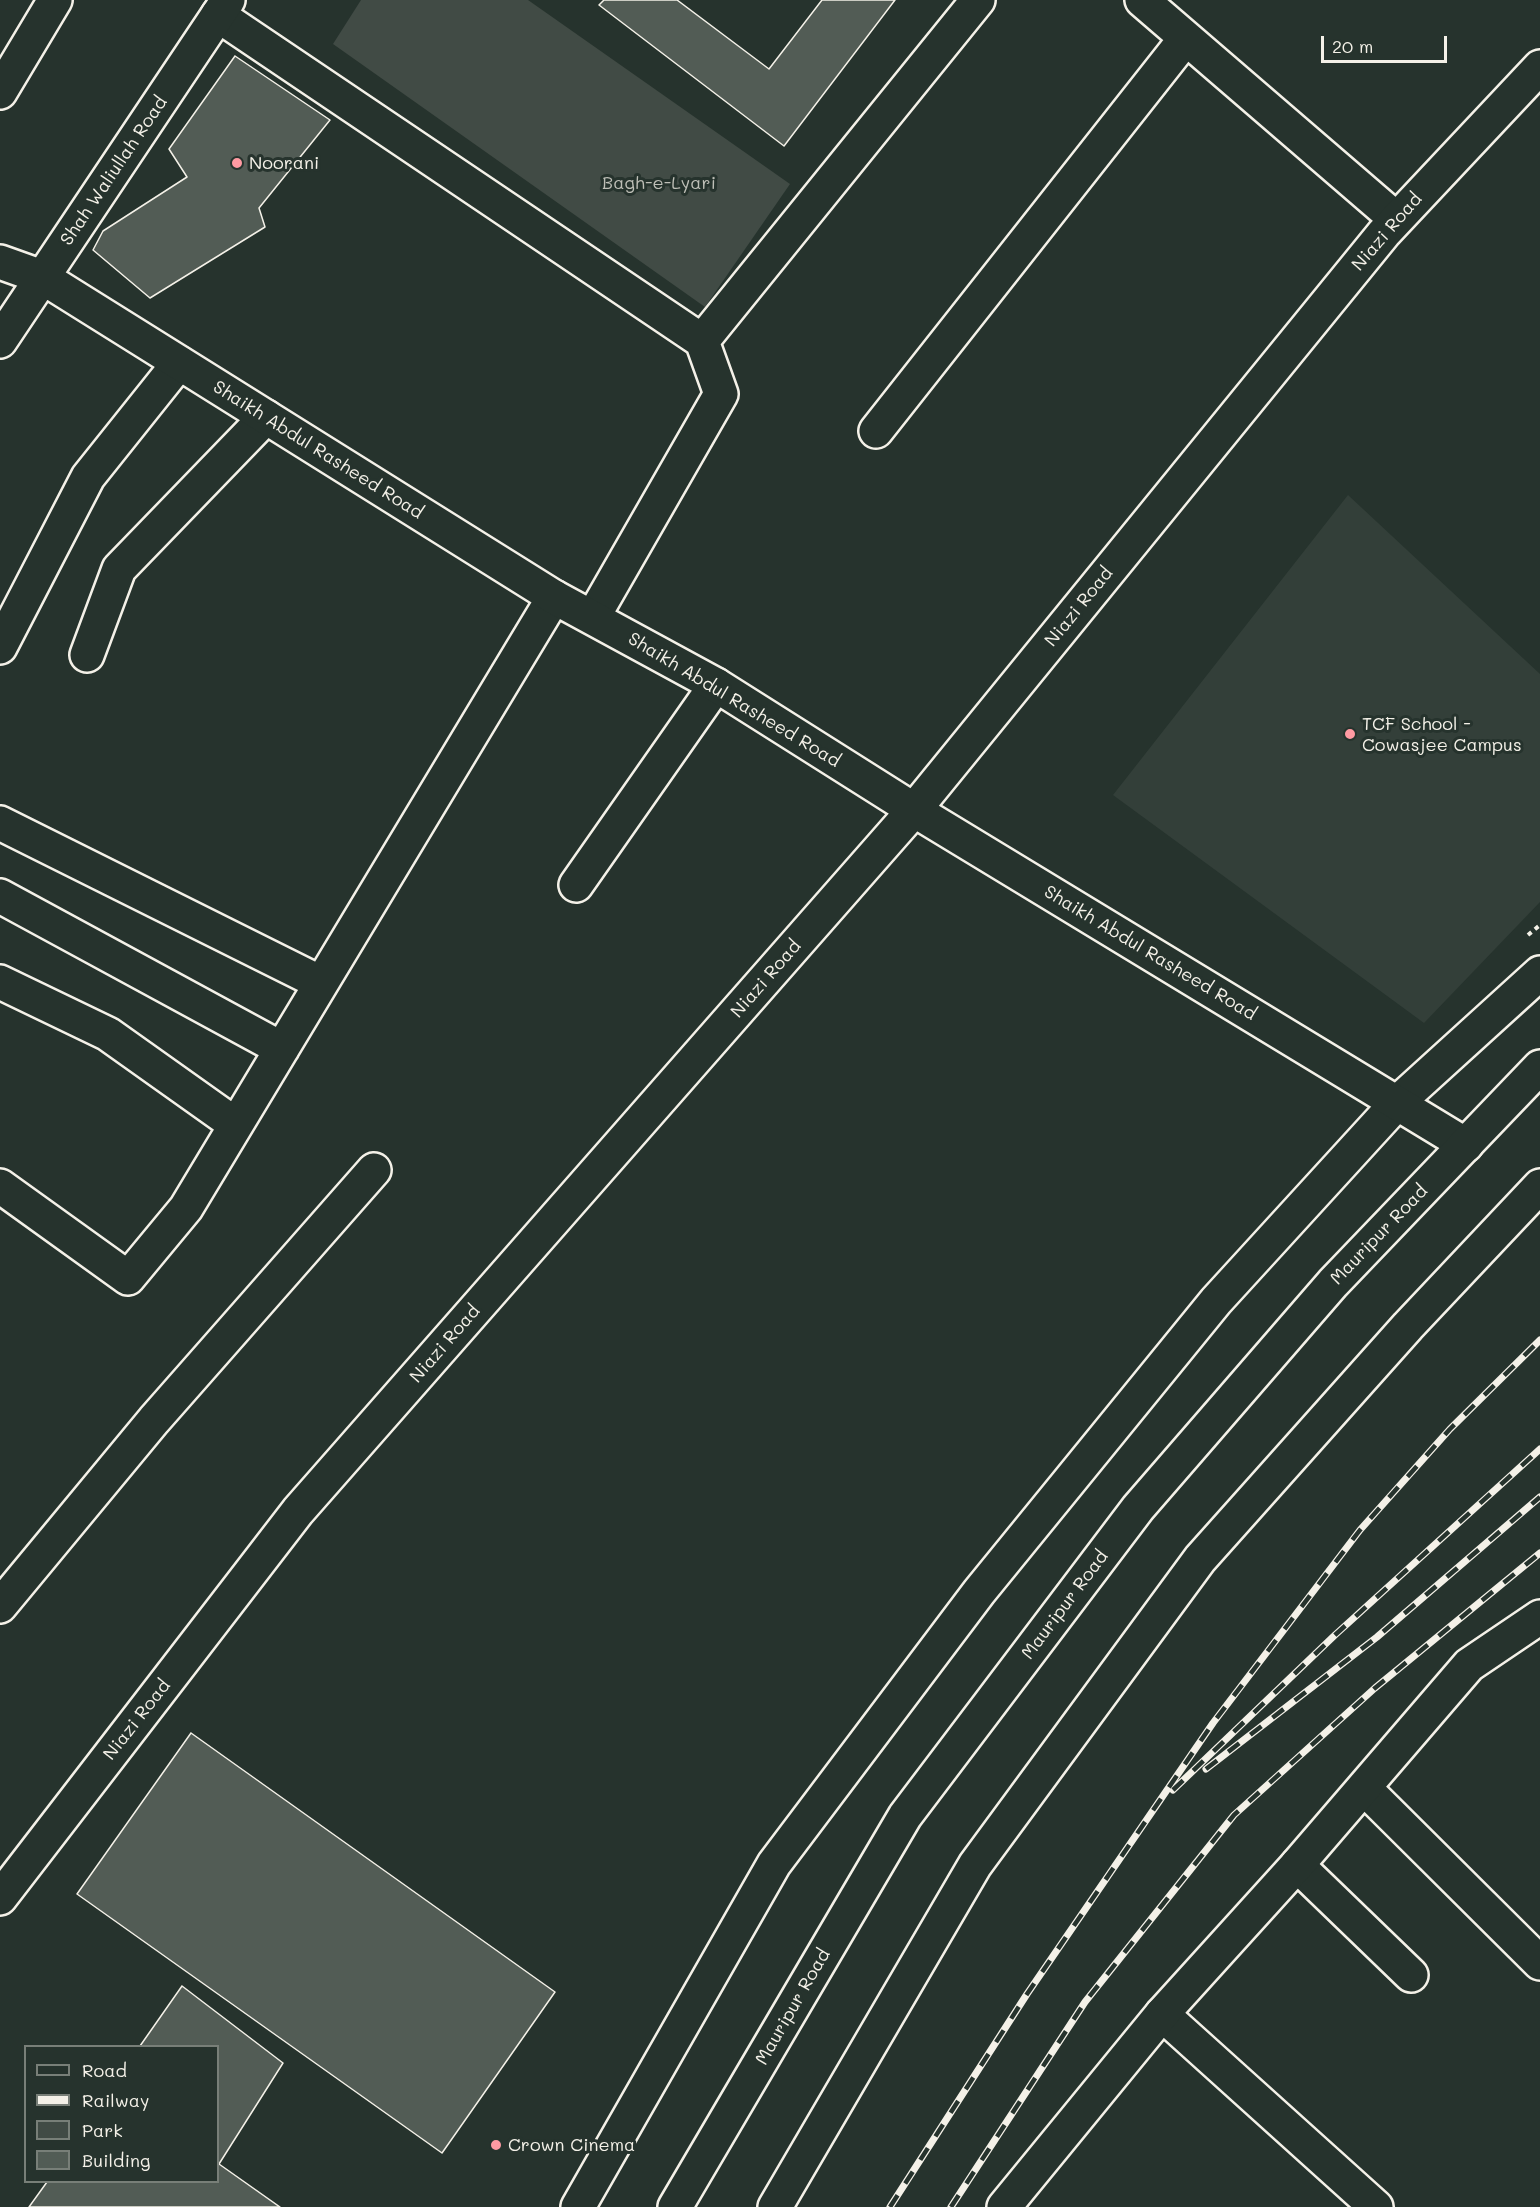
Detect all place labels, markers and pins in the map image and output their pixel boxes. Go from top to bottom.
place label: Noorani [249,152,319,174]
marker: Noorani [230,156,244,170]
place label: TCF School - Cowasjee Campus [1362,713,1522,756]
marker: TCF School - Cowasjee Campus [1343,727,1357,741]
place label: Crown Cinema [508,2134,635,2156]
marker: Crown Cinema [489,2138,503,2152]

